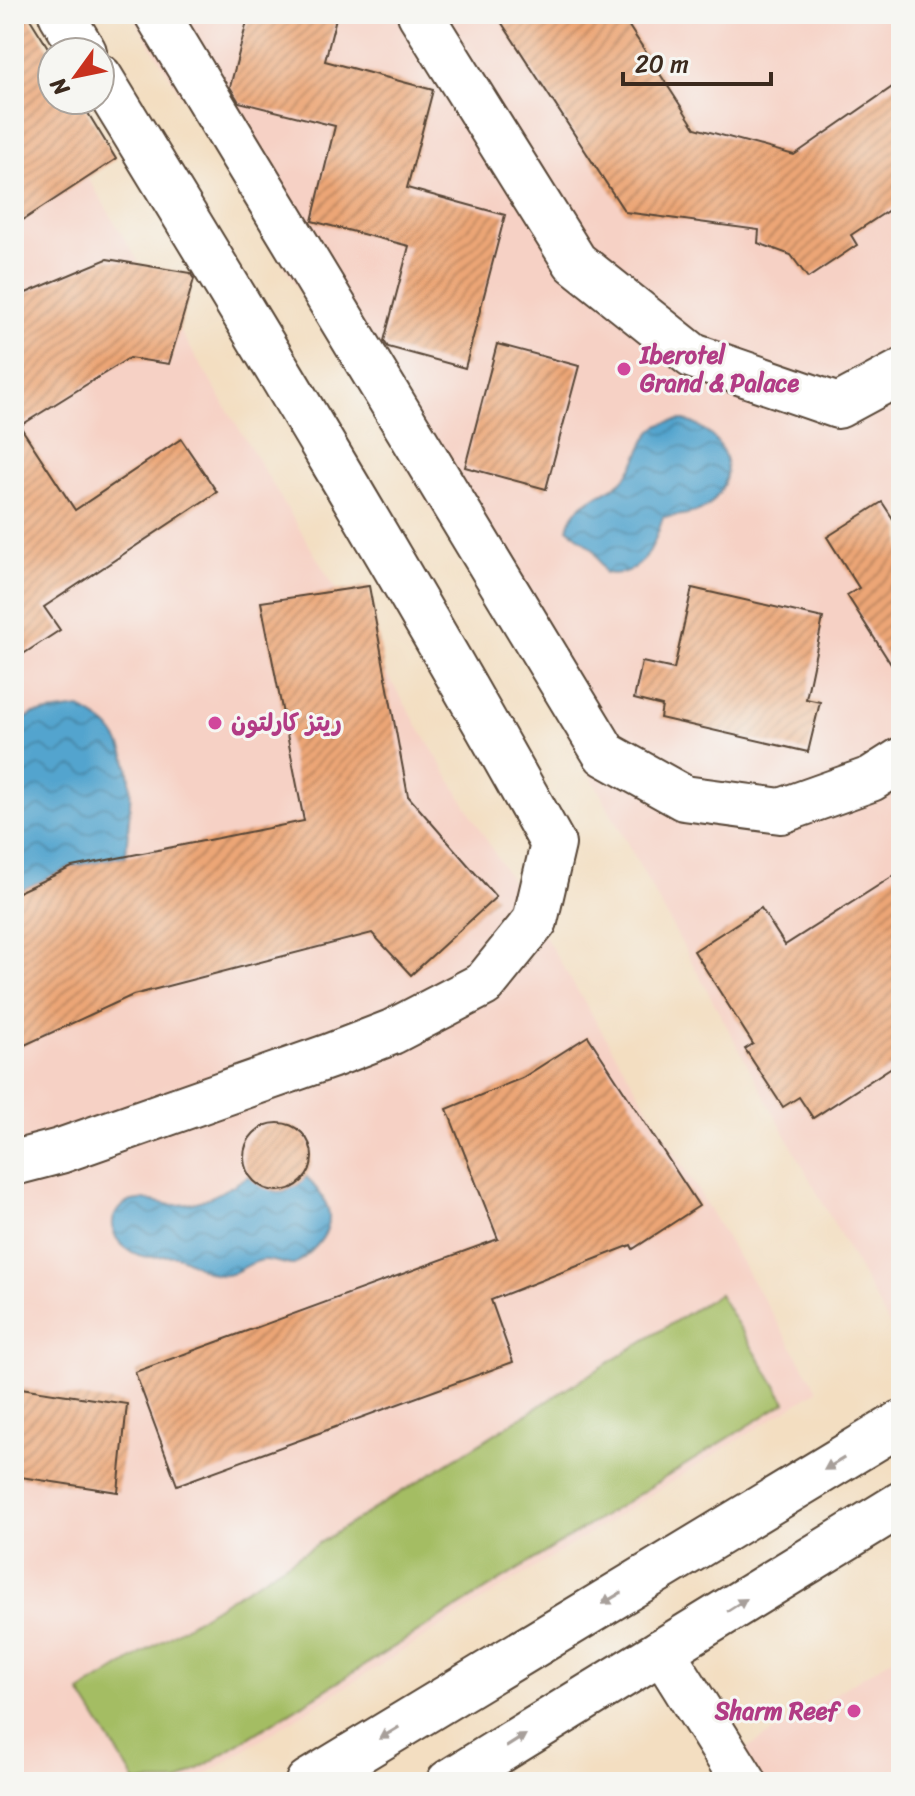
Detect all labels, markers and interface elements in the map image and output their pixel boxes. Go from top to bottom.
north arrow [36,36,116,116]
scale bar [623,36,771,86]
text: 20 m [635,43,689,85]
text: N [39,69,81,104]
place label: Iberotel Grand & Palace [638,334,800,404]
marker: Iberotel Grand & Palace [615,360,633,378]
place label: ريتز كارلتون [231,702,342,744]
marker: ريتز كارلتون [206,714,224,732]
one-way arrow [823,1457,845,1471]
one-way arrow [601,1591,623,1605]
one-way arrow [726,1598,748,1612]
place label: Sharm Reef [714,1690,841,1732]
marker: Sharm Reef [845,1702,863,1720]
one-way arrow [378,1726,400,1740]
one-way arrow [505,1734,527,1748]

